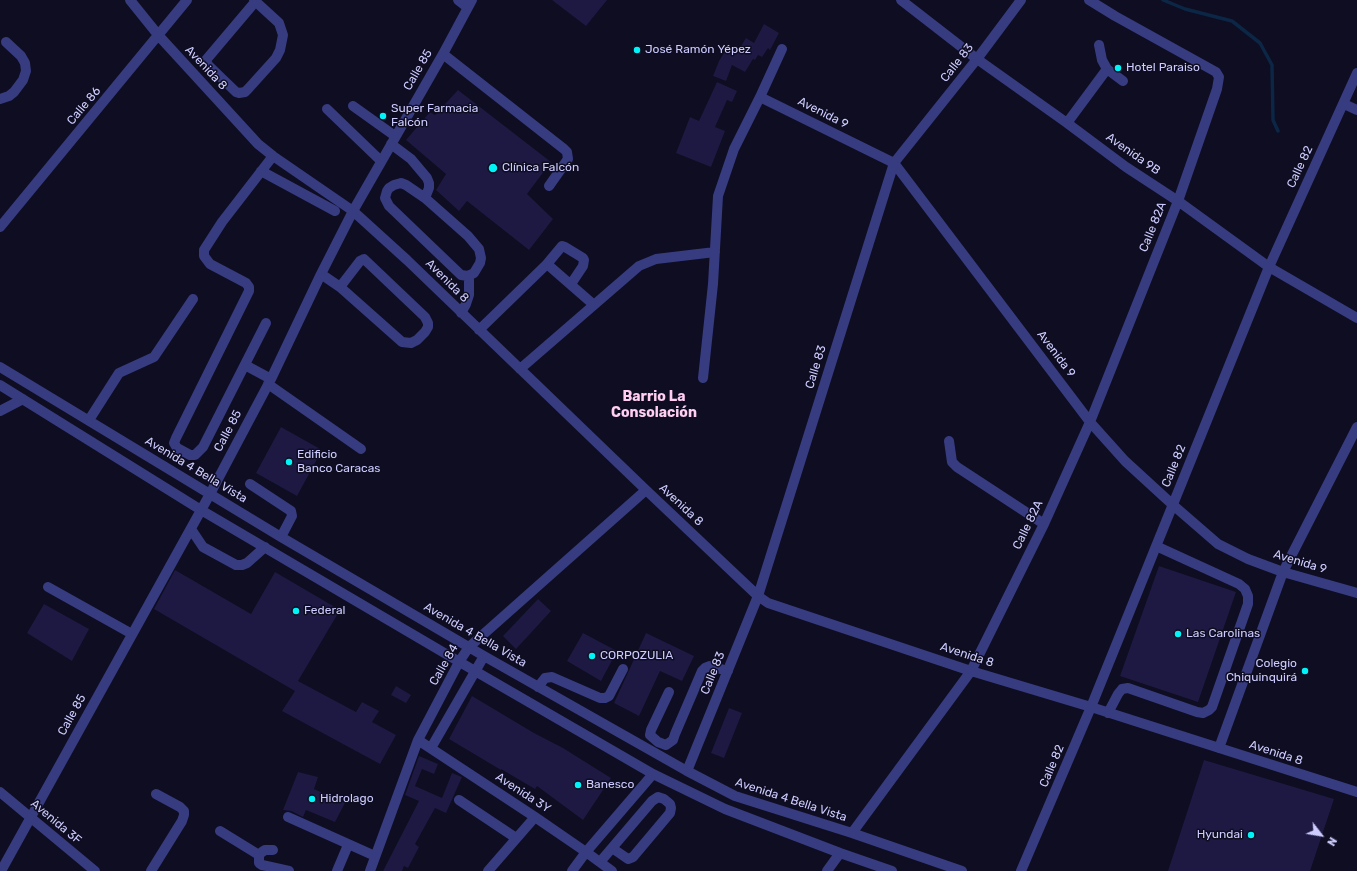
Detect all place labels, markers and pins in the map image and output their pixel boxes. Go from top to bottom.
place label: José Ramón Yépez [645,43,751,57]
marker: José Ramón Yépez [632,45,642,55]
place label: Hotel Paraiso [1126,61,1200,75]
marker: Hotel Paraiso [1113,63,1123,73]
place label: Super Farmacia Falcón [391,102,478,130]
marker: Super Farmacia Falcón [378,111,388,121]
place label: Clínica Falcón [502,161,579,175]
marker: Clínica Falcón [487,162,499,174]
place label: Edificio Banco Caracas [297,448,380,476]
marker: Edificio Banco Caracas [284,457,294,467]
place label: Federal [304,604,345,618]
marker: Federal [291,606,301,616]
place label: Las Carolinas [1186,627,1260,641]
marker: Las Carolinas [1173,629,1183,639]
place label: CORPOZULIA [600,649,673,663]
marker: CORPOZULIA [587,651,597,661]
place label: Colegio Chiquinquirá [1226,657,1297,685]
marker: Colegio Chiquinquirá [1300,666,1310,676]
place label: Banesco [586,778,634,792]
marker: Banesco [573,780,583,790]
place label: Hidrolago [320,792,374,806]
marker: Hidrolago [307,794,317,804]
place label: Hyundai [1197,828,1243,842]
marker: Hyundai [1246,830,1256,840]

